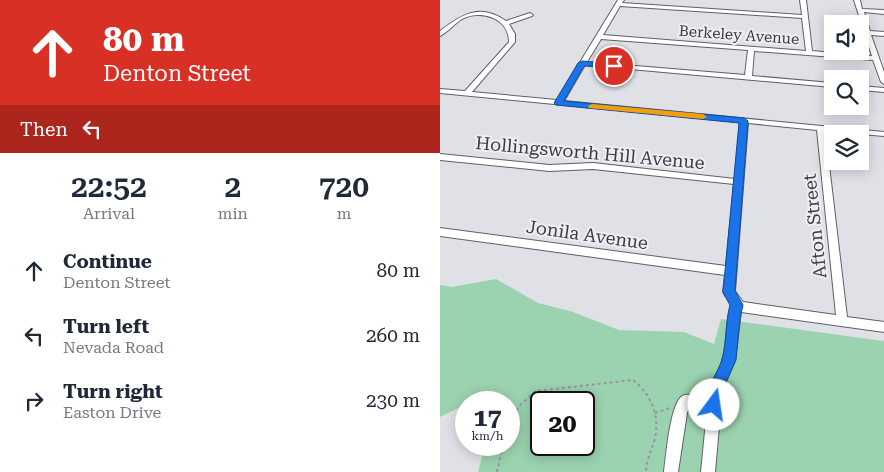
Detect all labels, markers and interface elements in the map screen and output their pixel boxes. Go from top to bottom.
map controls [824,15,869,170]
button: sound [824,15,869,60]
text: 80 m [103,19,185,60]
icon: ahead [20,20,85,85]
street label: Berkeley Avenue [678,22,800,48]
pin [593,45,635,87]
icon: arrive [600,52,628,80]
text: Denton Street [103,61,251,86]
button: search [824,70,869,115]
icon: left [78,115,106,143]
text: Then [20,118,68,141]
button: layers [824,125,869,170]
street label: Hollingsworth Hill Avenue [475,132,706,173]
text: 22:52 [71,169,147,204]
text: 2 [224,169,241,204]
text: 720 [319,169,369,204]
street label: Afton Street [799,172,830,280]
text: Arrival [83,204,135,223]
text: min [218,204,248,223]
text: m [337,204,351,223]
street label: Jonila Avenue [525,216,649,253]
text: Continue [63,250,152,273]
icon: ahead [20,257,48,285]
text: 80 m [377,259,420,282]
text: Denton Street [63,273,170,292]
text: Turn left [63,315,149,338]
icon: left [20,322,48,350]
text: 260 m [366,324,420,347]
text: Nevada Road [63,338,164,357]
position arrow [687,378,739,430]
text: Turn right [63,380,163,403]
icon: right [20,387,48,415]
text: 230 m [366,389,420,412]
speed limit sign: 20 [530,391,595,456]
text: Easton Drive [63,403,161,422]
text: 17 [473,403,502,432]
text: km/h [471,429,504,443]

